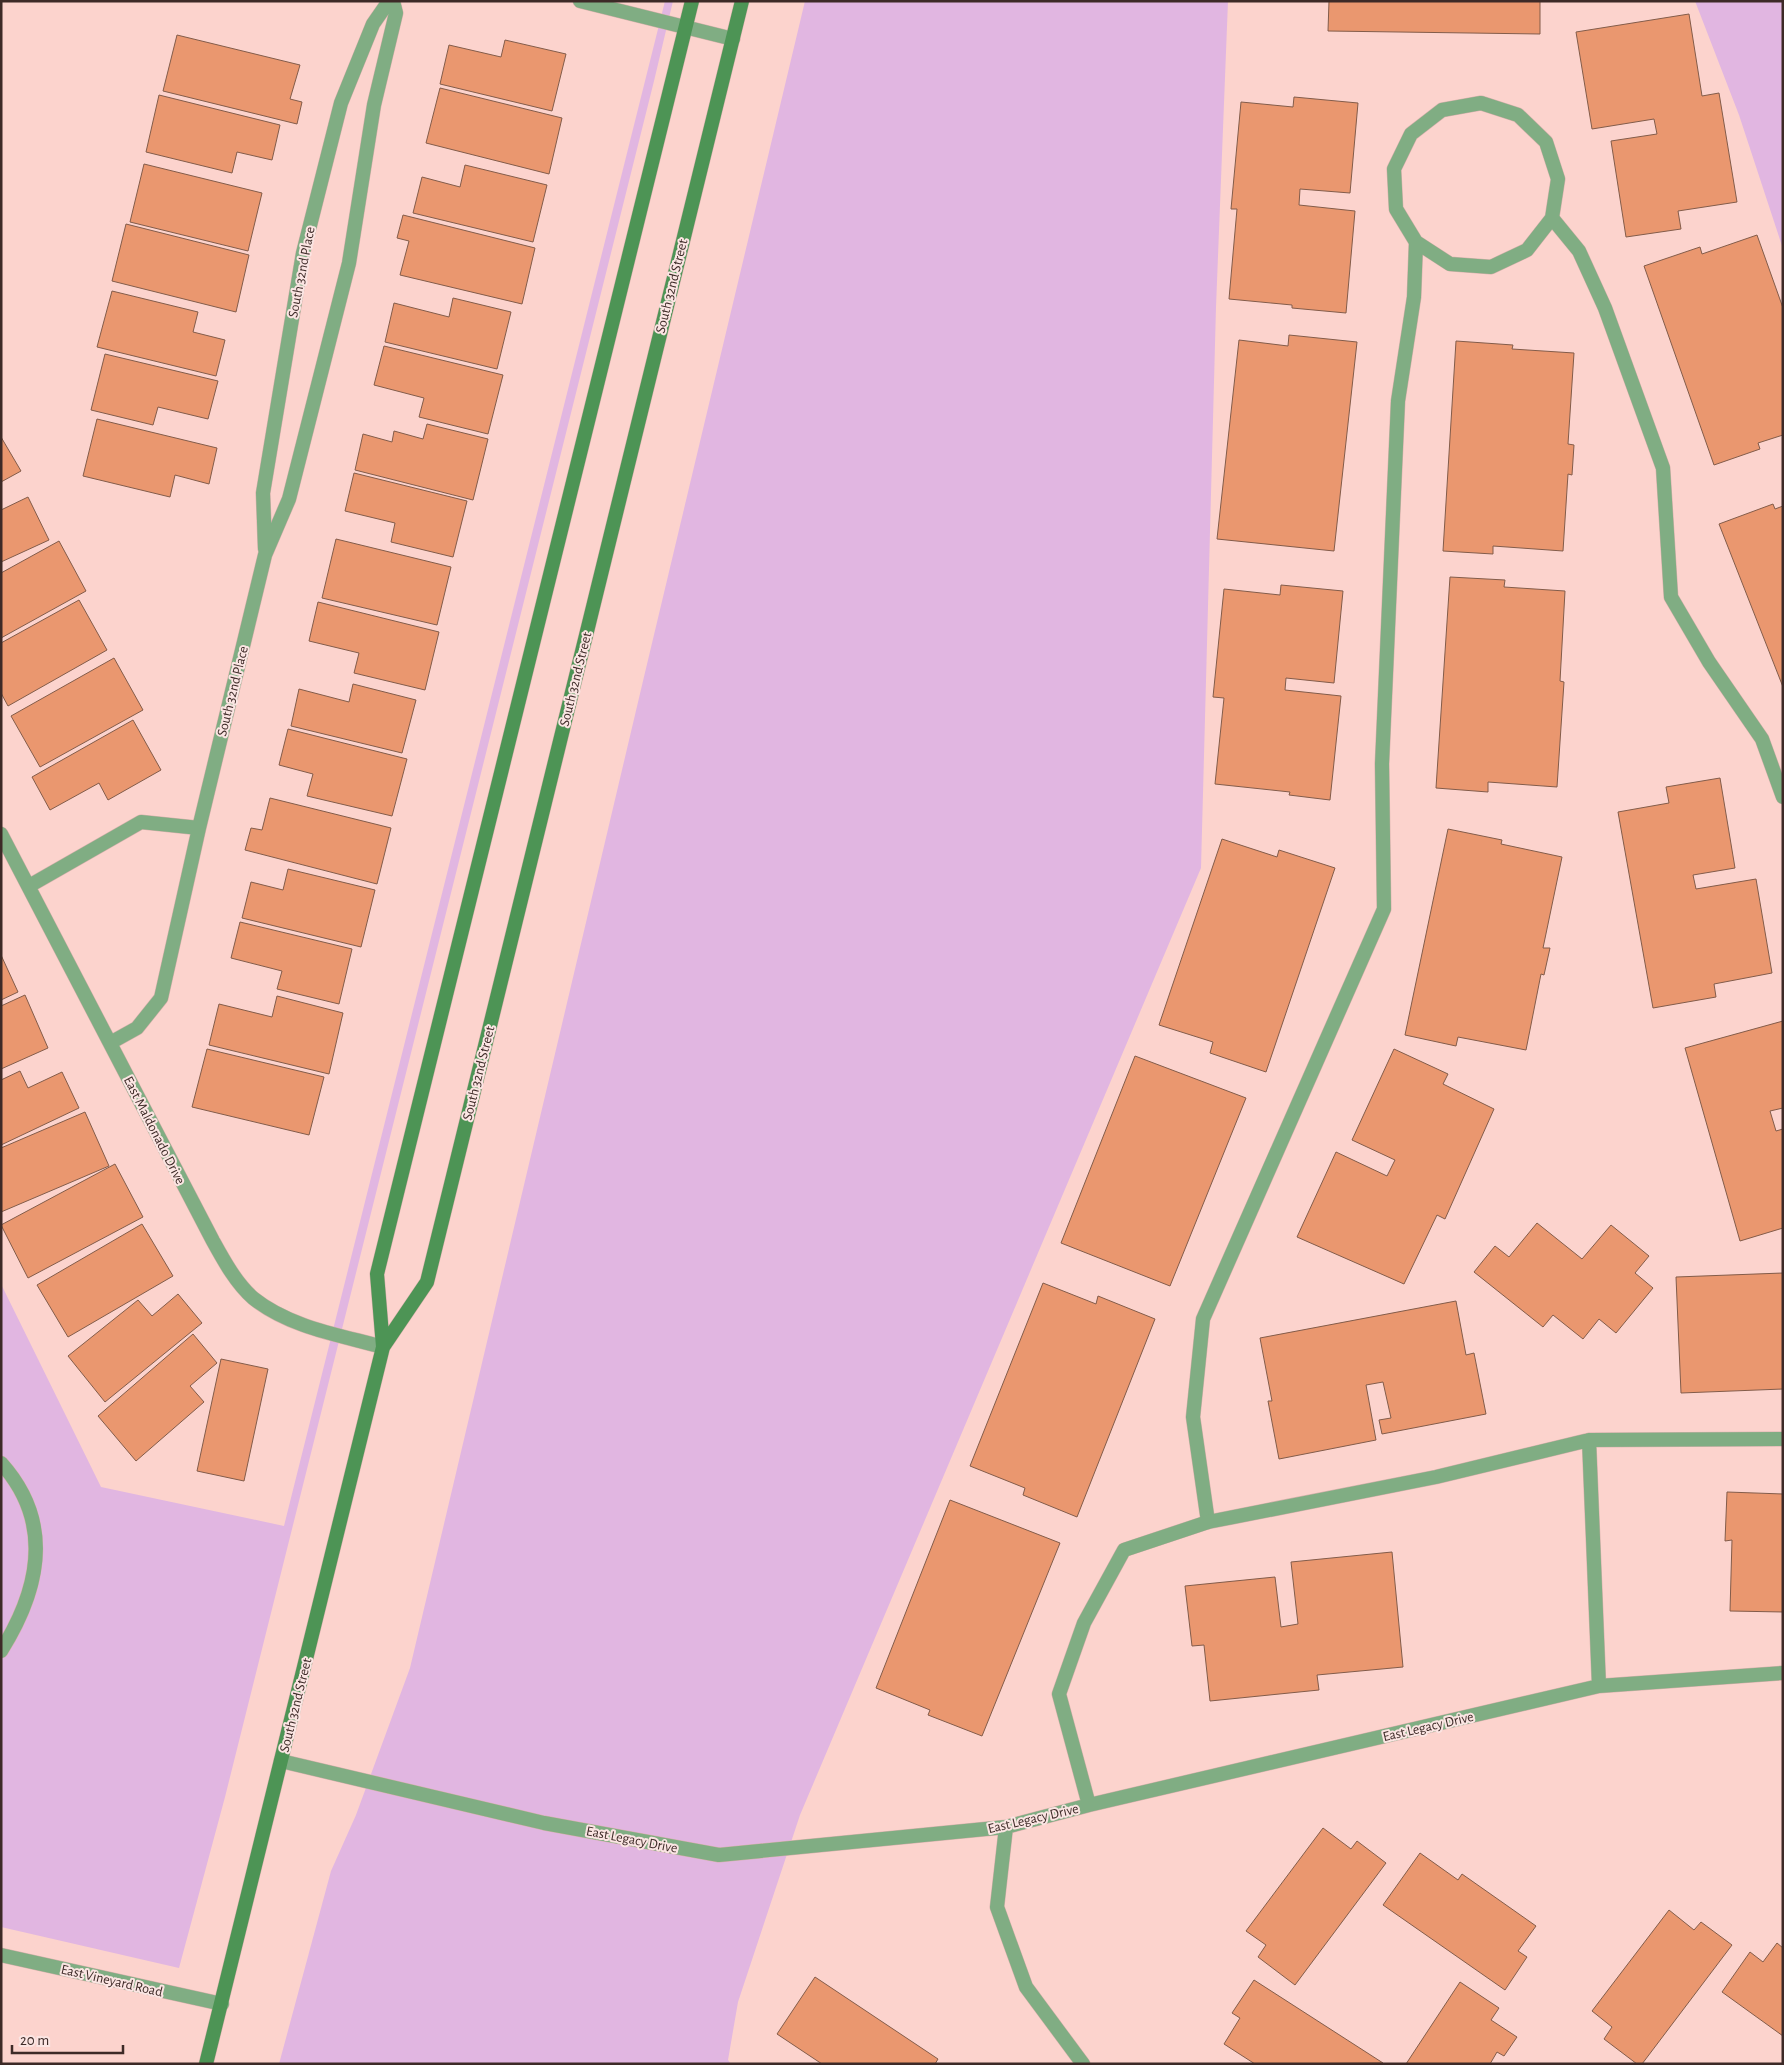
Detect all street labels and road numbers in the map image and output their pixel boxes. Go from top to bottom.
street label: South 32nd Place [286,226,318,319]
street label: South 32nd Street [654,237,691,335]
street label: South 32nd Street [558,630,595,728]
street label: South 32nd Place [215,645,251,738]
street label: South 32nd Street [461,1024,498,1122]
street label: East Maldonado Drive [121,1074,187,1187]
street label: South 32nd Street [278,1656,315,1754]
street label: East Legacy Drive [1381,1710,1475,1744]
street label: East Legacy Drive [986,1802,1080,1836]
street label: East Legacy Drive [585,1824,679,1856]
street label: East Vineyard Road [60,1962,164,1999]

